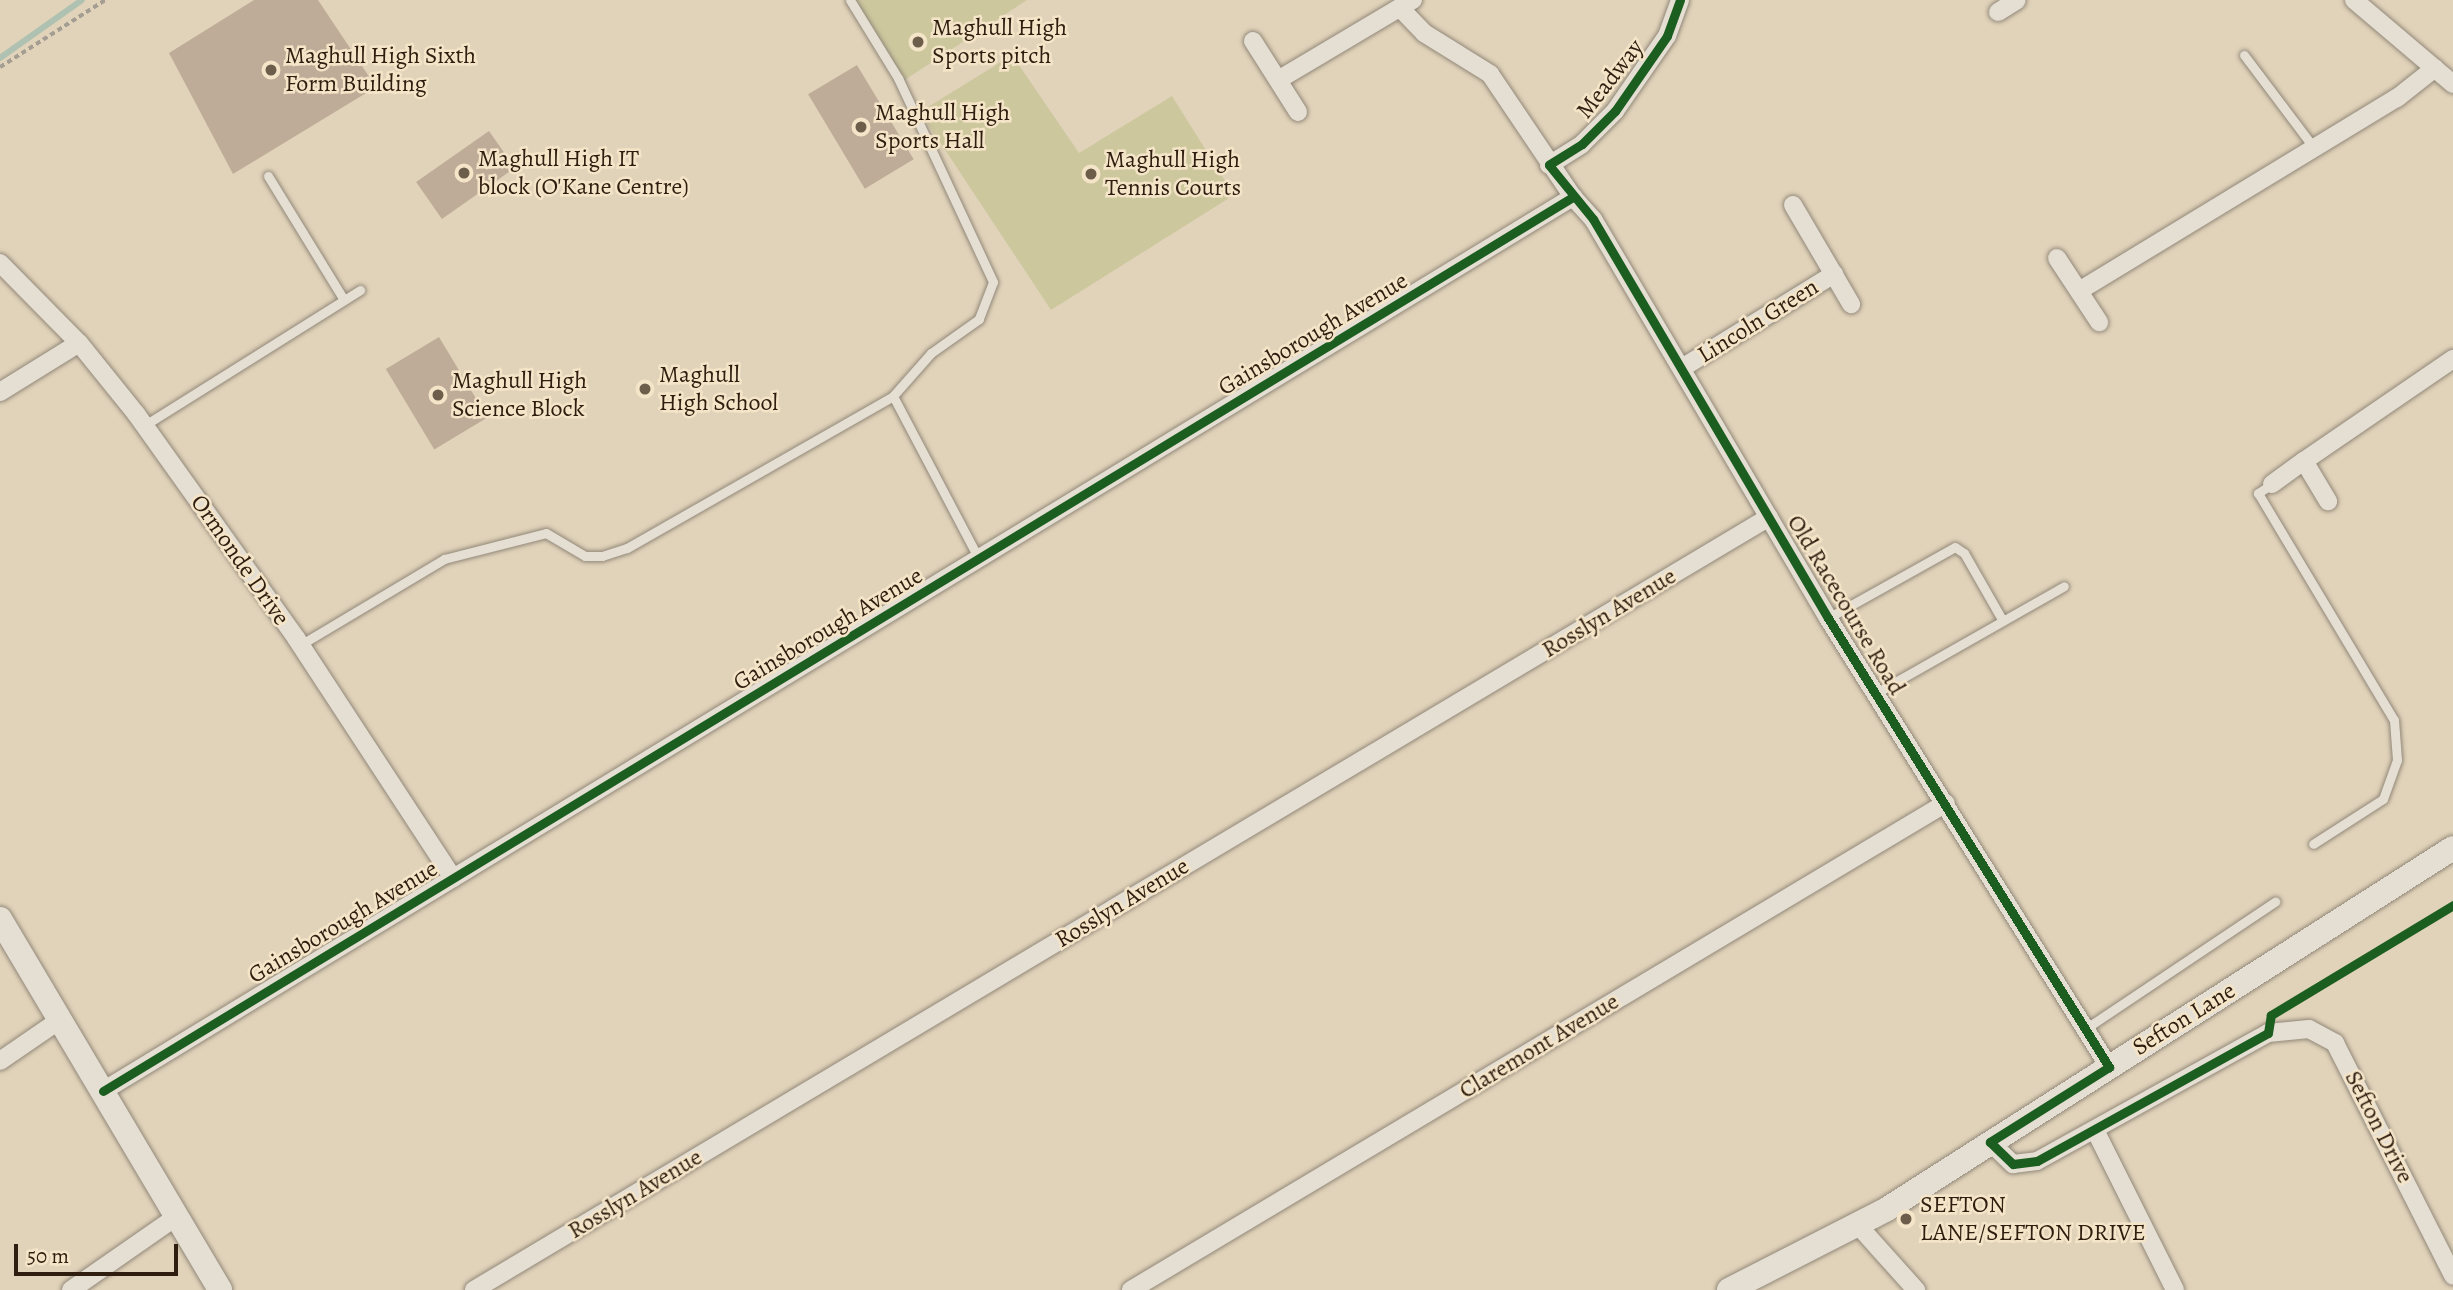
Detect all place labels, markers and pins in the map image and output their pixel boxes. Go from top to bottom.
place label: Maghull High Sports pitch [932,14,1067,70]
marker: Maghull High Sports pitch [910,34,926,50]
place label: Maghull High Sixth Form Building [285,42,476,98]
marker: Maghull High Sixth Form Building [263,62,279,78]
place label: Maghull High Sports Hall [875,99,1010,155]
marker: Maghull High Sports Hall [853,119,869,135]
place label: Maghull High IT block (O'Kane Centre) [478,145,689,201]
place label: Maghull High Tennis Courts [1105,146,1241,202]
marker: Maghull High IT block (O'Kane Centre) [456,165,472,181]
marker: Maghull High Tennis Courts [1083,166,1099,182]
place label: Maghull High School [659,361,778,417]
place label: Maghull High Science Block [452,367,587,423]
marker: Maghull High School [637,381,653,397]
marker: Maghull High Science Block [430,387,446,403]
place label: SEFTON LANE/SEFTON DRIVE [1920,1191,2146,1247]
marker: SEFTON LANE/SEFTON DRIVE [1898,1211,1914,1227]

